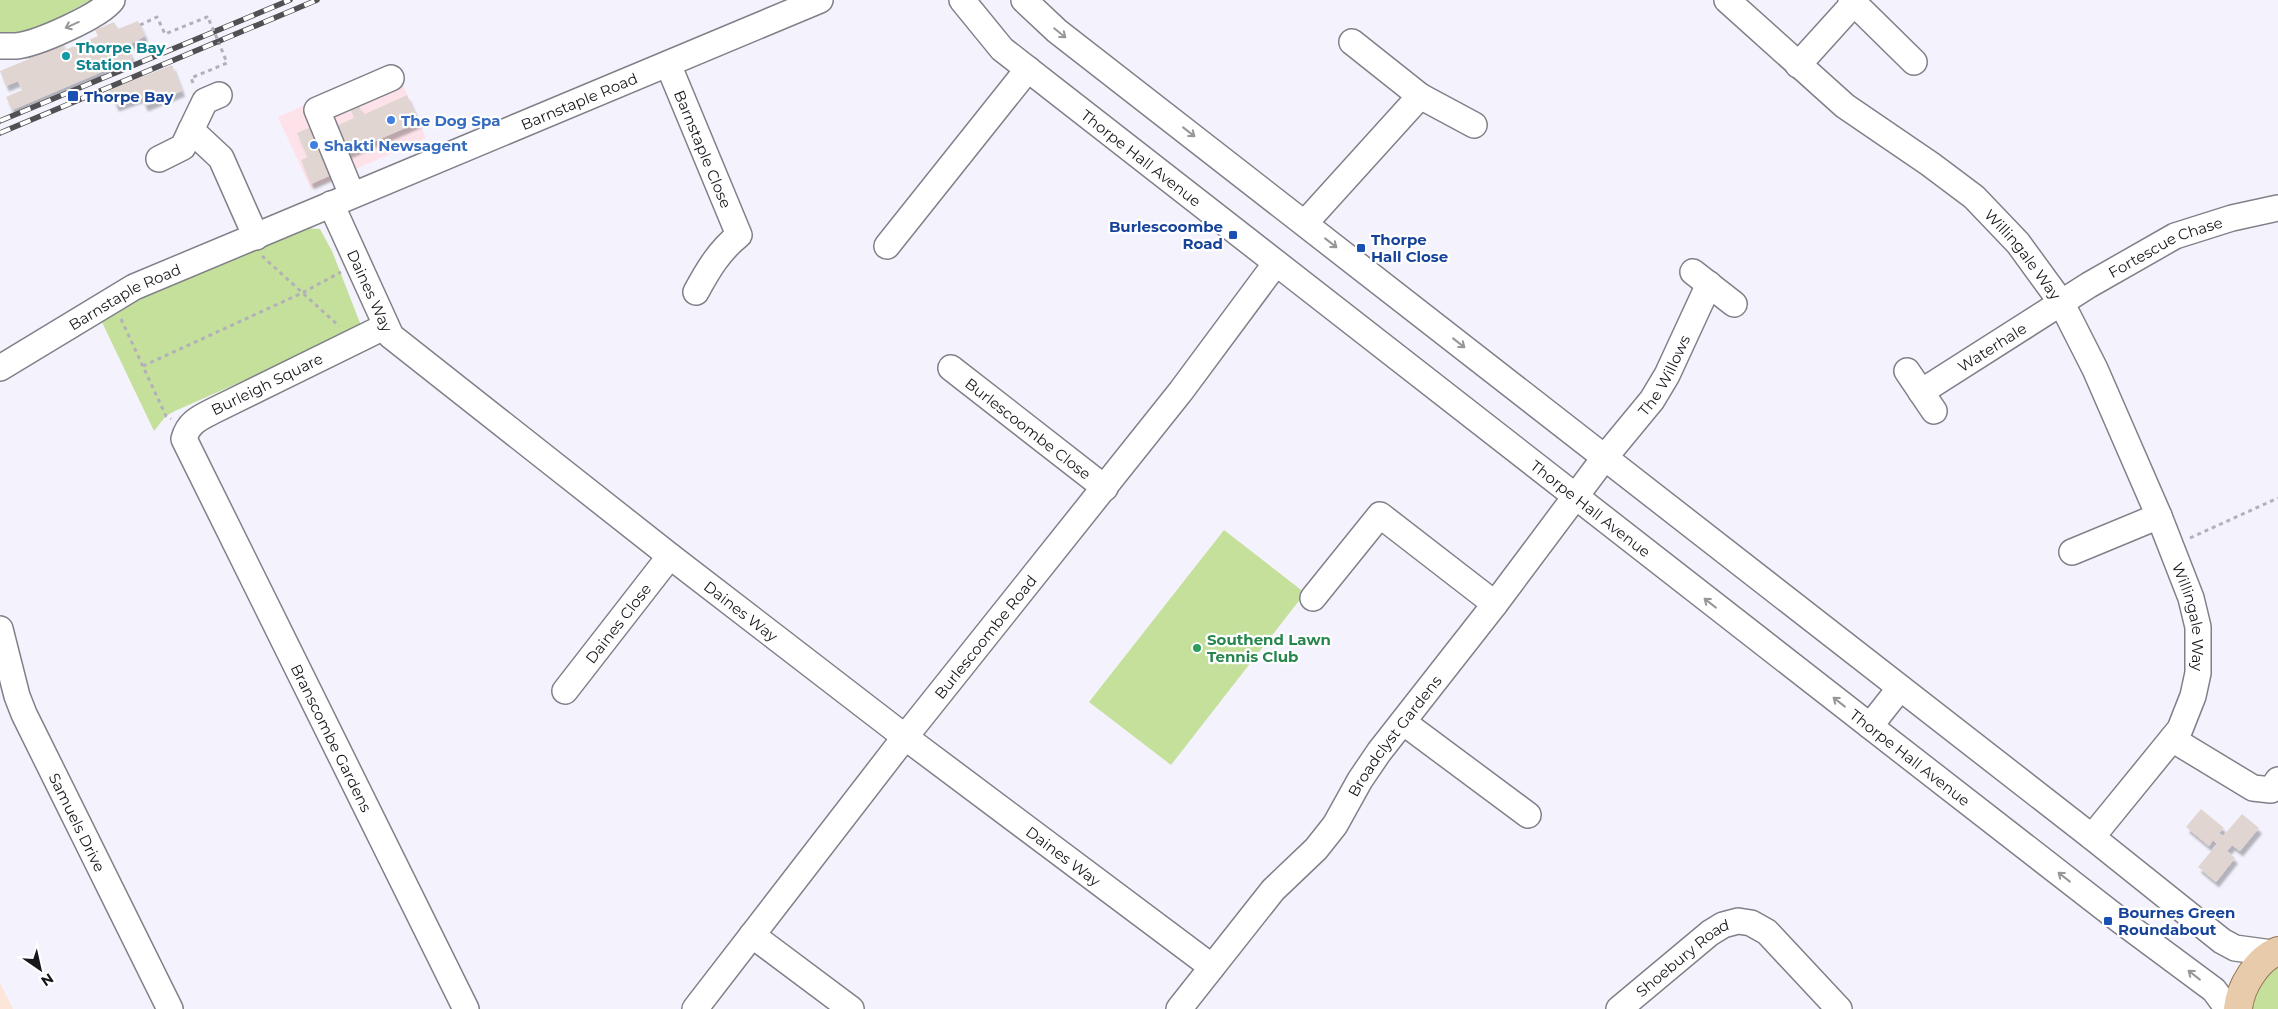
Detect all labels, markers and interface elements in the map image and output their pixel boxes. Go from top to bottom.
one-way arrow [65,21,80,31]
one-way arrow [1053,27,1066,38]
place label: Thorpe Bay Station [76,38,167,74]
marker: Thorpe Bay Station [60,50,72,62]
street label: Barnstaple Road [518,68,640,134]
place label: Thorpe Bay [84,87,175,106]
street label: Barnstaple Close [670,87,736,211]
marker: Thorpe Bay [66,89,80,103]
street label: Thorpe Hall Avenue [1078,105,1205,210]
place label: The Dog Spa [401,111,500,130]
marker: The Dog Spa [385,114,397,126]
one-way arrow [1182,127,1195,138]
place label: Shakti Newsagent [324,136,468,155]
marker: Shakti Newsagent [308,139,320,151]
street label: Willingale Way [1981,205,2066,304]
street label: Fortescue Chase [2105,212,2225,282]
place label: Burlescoombe Road [1109,217,1223,253]
marker: Burlescoombe Road [1227,229,1239,241]
place label: Thorpe Hall Close [1371,230,1448,266]
one-way arrow [1324,237,1337,248]
marker: Thorpe Hall Close [1355,242,1367,254]
street label: Daines Way [343,246,398,335]
street label: Barnstaple Road [65,259,184,334]
street label: Waterhale [1954,318,2030,376]
street label: The Willows [1634,332,1694,420]
one-way arrow [1452,337,1465,348]
street label: Burleigh Square [208,349,326,419]
street label: Burlescoombe Close [962,373,1095,483]
street label: Thorpe Hall Avenue [1527,456,1655,561]
street label: Willingale Way [2169,560,2208,672]
street label: Burlescoombe Road [930,571,1040,702]
street label: Daines Way [700,576,783,646]
street label: Daines Close [581,579,655,667]
one-way arrow [1704,597,1717,608]
place label: Southend Lawn Tennis Club [1207,630,1331,666]
marker: Southend Lawn Tennis Club [1191,642,1203,654]
street label: Branscombe Gardens [287,661,376,815]
street label: Broadclyst Gardens [1343,671,1445,800]
one-way arrow [1833,697,1846,708]
street label: Thorpe Hall Avenue [1846,705,1974,810]
street label: Samuels Drive [45,770,110,875]
street label: Daines Way [1022,822,1105,890]
one-way arrow [2057,872,2071,882]
place label: Bournes Green Roundabout [2118,903,2235,939]
street label: Shoebury Road [1632,914,1731,1001]
marker: Bournes Green Roundabout [2102,915,2114,927]
north arrow [15,944,65,994]
text: N [38,969,57,990]
one-way arrow [2188,969,2201,980]

